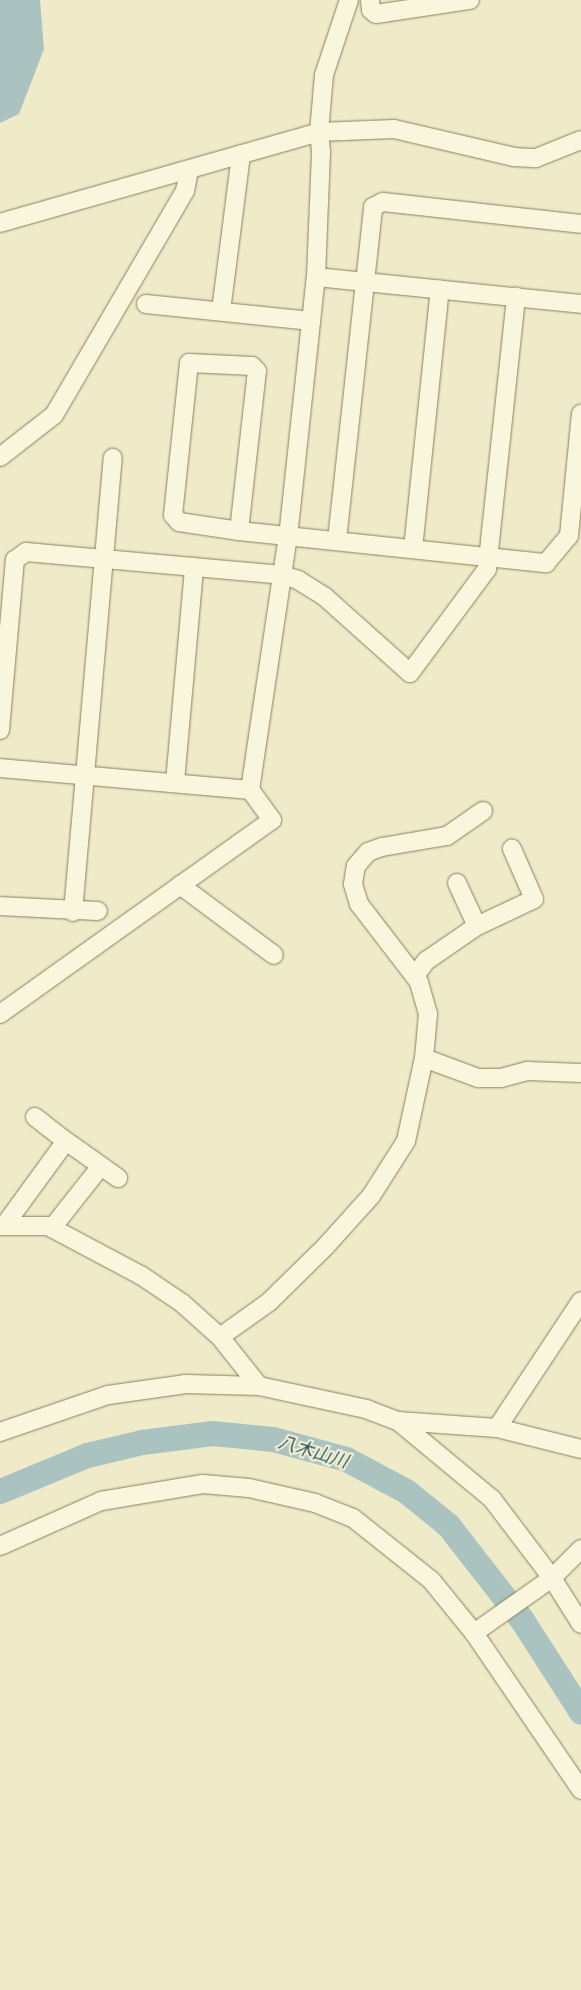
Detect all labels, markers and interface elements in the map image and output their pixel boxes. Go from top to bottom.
water label: 八木山川 [275,1431,351,1473]

